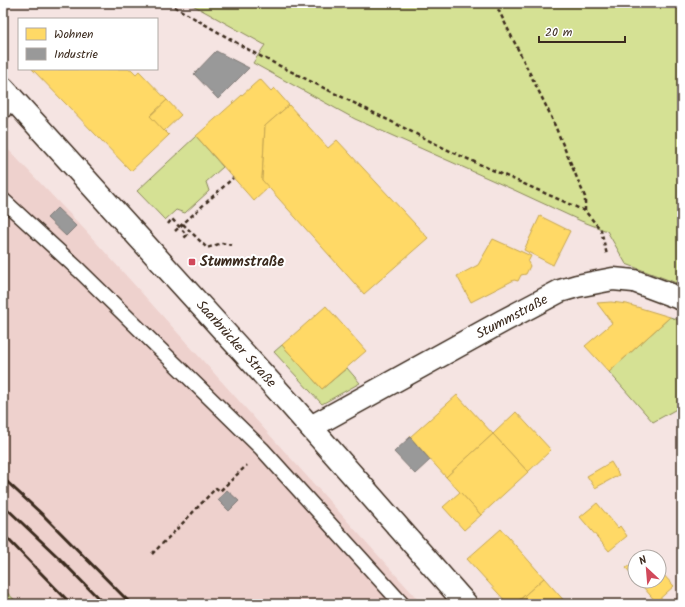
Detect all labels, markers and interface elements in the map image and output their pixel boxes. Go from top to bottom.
legend [18,18,158,70]
scale bar [539,18,625,44]
text: 20 m [545,23,573,42]
text: Wohnen [54,25,93,44]
text: Industrie [54,45,98,64]
place label: Stummstraße [200,251,284,273]
marker: Stummstraße [187,257,197,267]
street label: Stummstraße [472,288,553,345]
street label: Saarbrücker Straße [190,295,282,393]
north arrow [627,549,667,589]
text: N [636,551,650,571]

